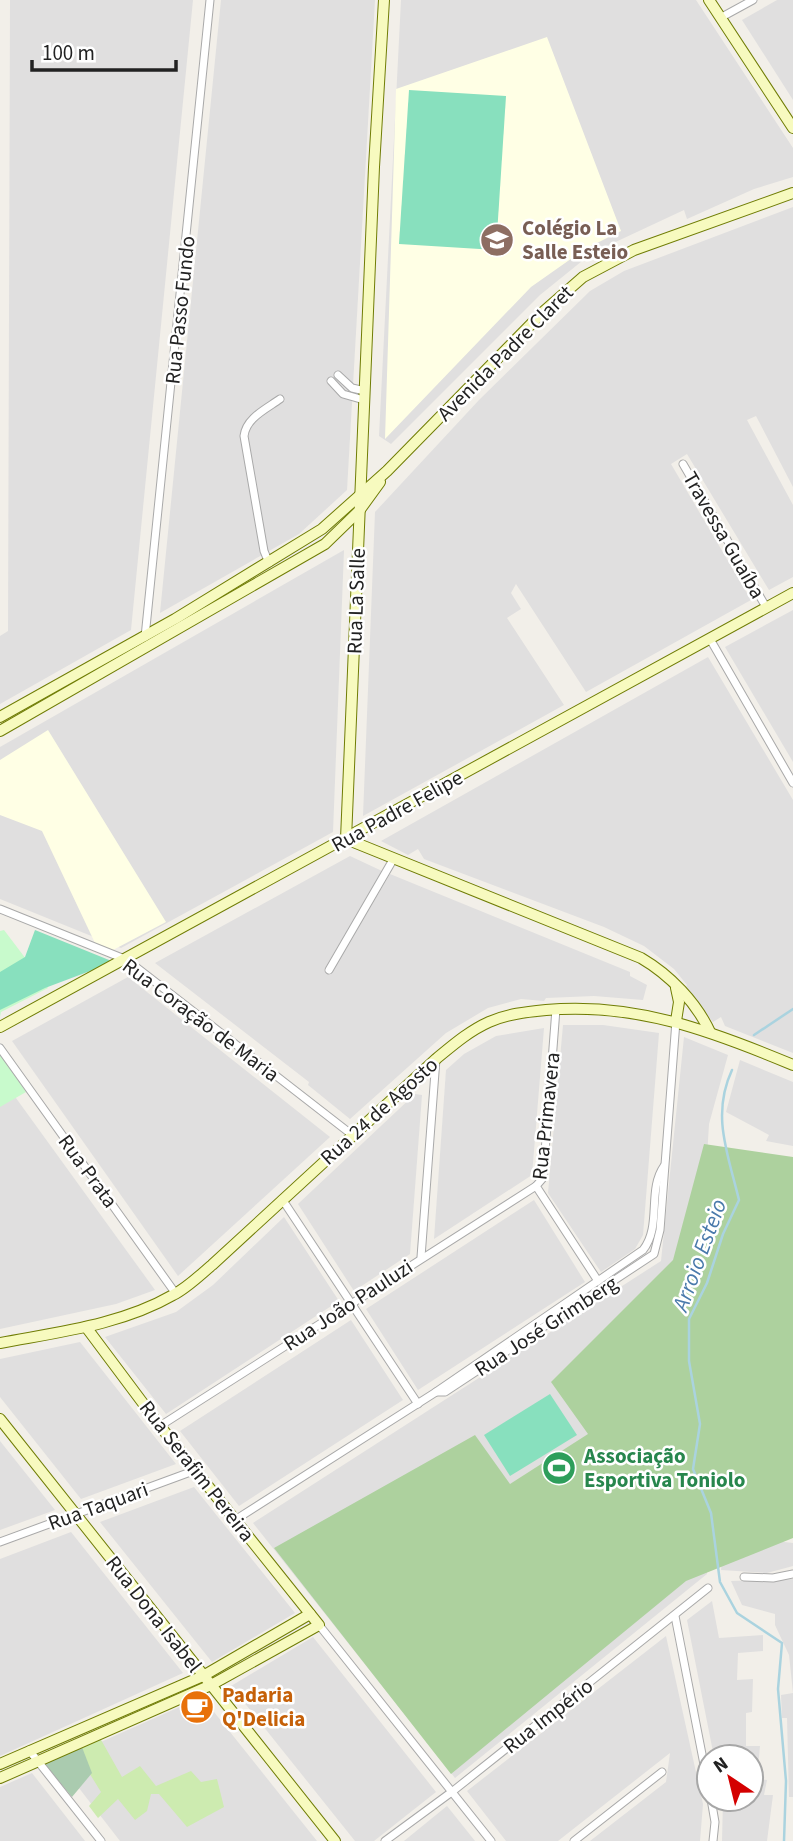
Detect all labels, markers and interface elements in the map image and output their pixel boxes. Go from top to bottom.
scale bar [32,28,175,72]
text: 100 m [42,38,95,68]
place label: Colégio La Salle Esteio [522,213,628,267]
school or university icon: Colégio La Salle Esteio [478,221,516,259]
street label: Rua Passo Fundo [157,234,203,386]
street label: Avenida Padre Claret [430,278,580,428]
street label: Travessa Guaíba [675,466,773,604]
street label: Rua La Salle [339,547,373,655]
street label: Rua Padre Felipe [326,762,468,860]
street label: Rua Coração de Maria [116,951,286,1089]
street label: Rua 24 de Agosto [314,1050,444,1172]
street label: Rua Primavera [524,1051,568,1181]
street label: Rua Prata [51,1128,125,1214]
water label: Arroio Esteio [663,1194,735,1318]
street label: Rua João Pauluzi [277,1252,419,1358]
street label: Rua José Grimberg [468,1268,624,1384]
street label: Rua Serafim Pereira [132,1394,262,1548]
place label: Associação Esportiva Toniolo [583,1441,745,1495]
sports icon: Associação Esportiva Toniolo [540,1449,578,1487]
street label: Rua Taquari [44,1474,152,1538]
street label: Rua Dona Isabel [99,1549,209,1679]
street label: Rua Império [497,1671,599,1761]
place label: Padaria Q'Delicia [222,1680,305,1734]
cafe icon: Padaria Q'Delicia [178,1688,216,1726]
north arrow [695,1743,765,1813]
text: N [708,1751,734,1780]

